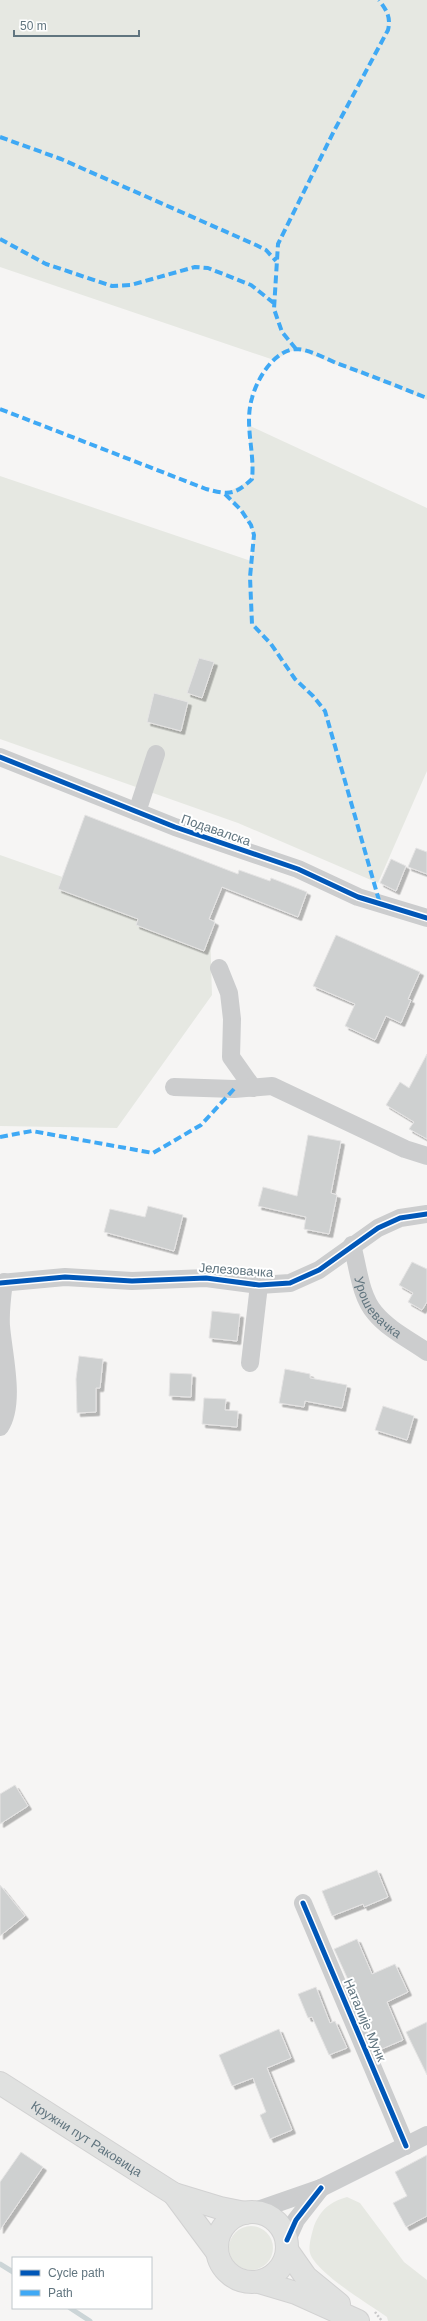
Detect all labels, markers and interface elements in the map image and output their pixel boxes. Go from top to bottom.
scale bar [14,12,139,38]
text: 50 m [20,19,47,33]
street label: Подавалска [179,811,253,849]
street label: Јелезовачка [198,1260,274,1280]
street label: Урошевачка [352,1275,405,1341]
street label: Наталије Мунк [341,1976,389,2064]
street label: Кружни пут Раковица [29,2097,146,2180]
legend [12,2257,152,2309]
text: Cycle path [48,2266,105,2280]
text: Path [48,2286,73,2300]

